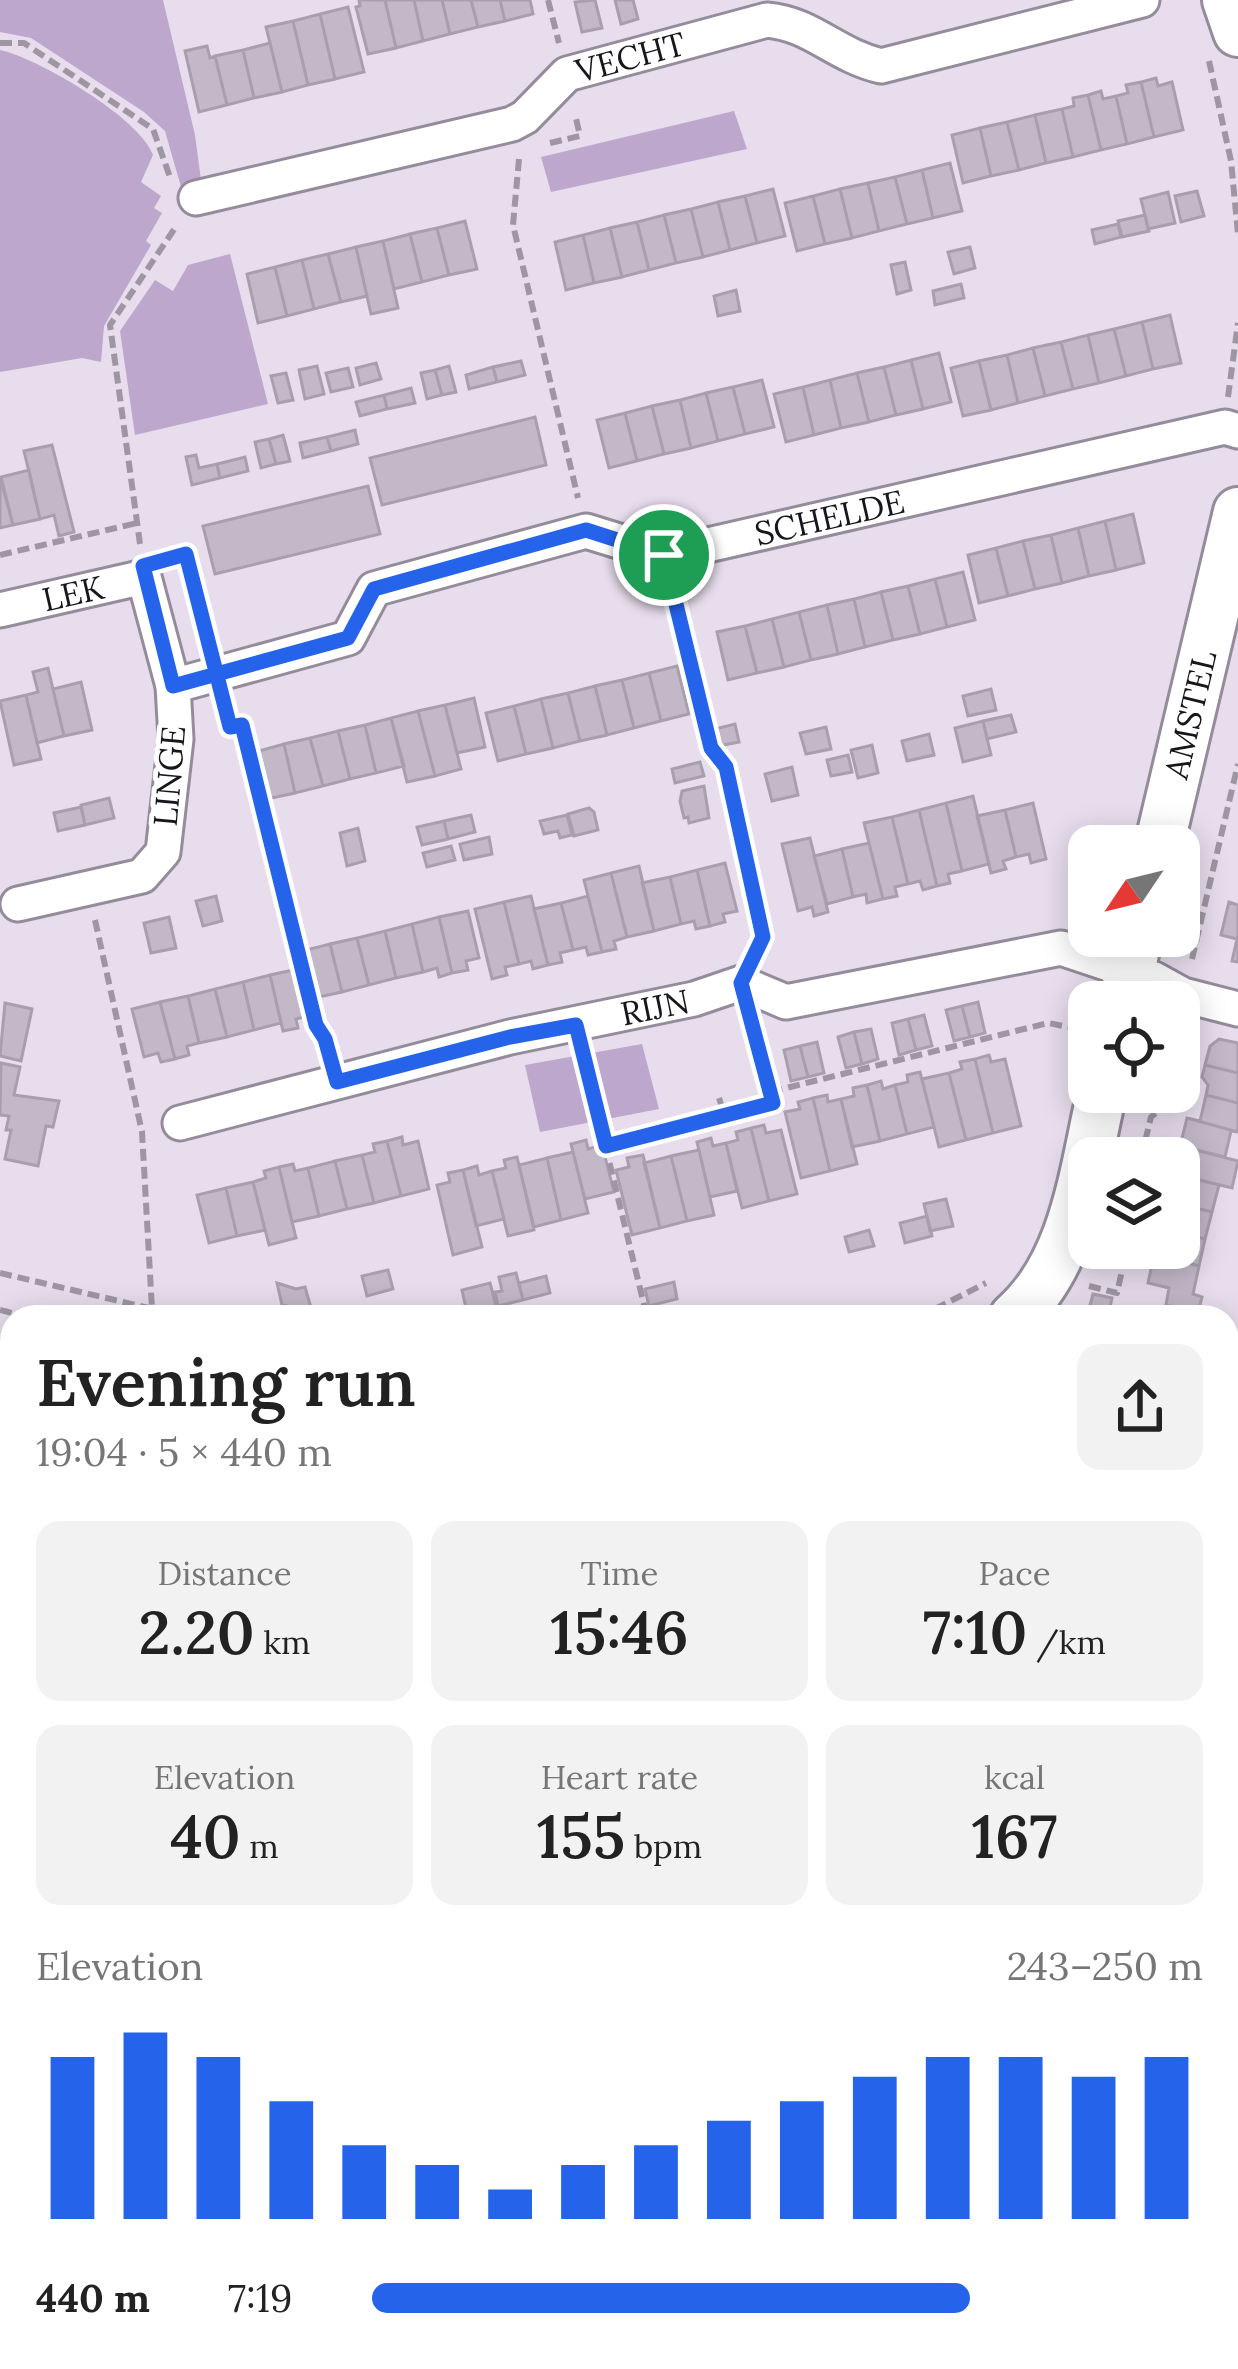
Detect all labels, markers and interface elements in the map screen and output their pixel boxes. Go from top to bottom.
street label: VECHT [570,22,690,92]
street label: SCHELDE [751,480,908,555]
pin [613,504,715,606]
icon: arrive [631,522,697,588]
street label: LEK [38,566,109,621]
street label: AMSTEL [1154,646,1226,784]
street label: LINGE [144,724,194,828]
north arrow [1068,825,1200,957]
map controls [1068,825,1200,1269]
street label: RIJN [617,980,693,1035]
button: locate [1068,981,1200,1113]
button: layers [1068,1137,1200,1269]
text: Evening run [36,1340,416,1424]
button: share [1077,1344,1203,1470]
text: 19:04 · 5 × 440 m [36,1427,332,1477]
text: Distance [157,1552,292,1594]
text: Time [581,1552,658,1594]
text: Pace [978,1552,1051,1594]
text: 2.20 [138,1594,255,1670]
text: 15:46 [550,1594,689,1670]
text: 7:10 [923,1594,1027,1670]
text: km [255,1621,311,1663]
text: /km [1027,1621,1106,1663]
text: Elevation [154,1756,295,1798]
text: Heart rate [541,1756,698,1798]
text: kcal [984,1756,1045,1798]
text: 40 [170,1798,241,1874]
text: 155 [537,1798,625,1874]
text: 167 [972,1798,1057,1874]
text: m [241,1825,279,1867]
text: bpm [625,1825,702,1867]
text: Elevation [36,1941,204,1991]
text: 243–250 m [1007,1941,1203,1991]
text: 440 m [36,2273,150,2323]
text: 7:19 [228,2273,292,2323]

